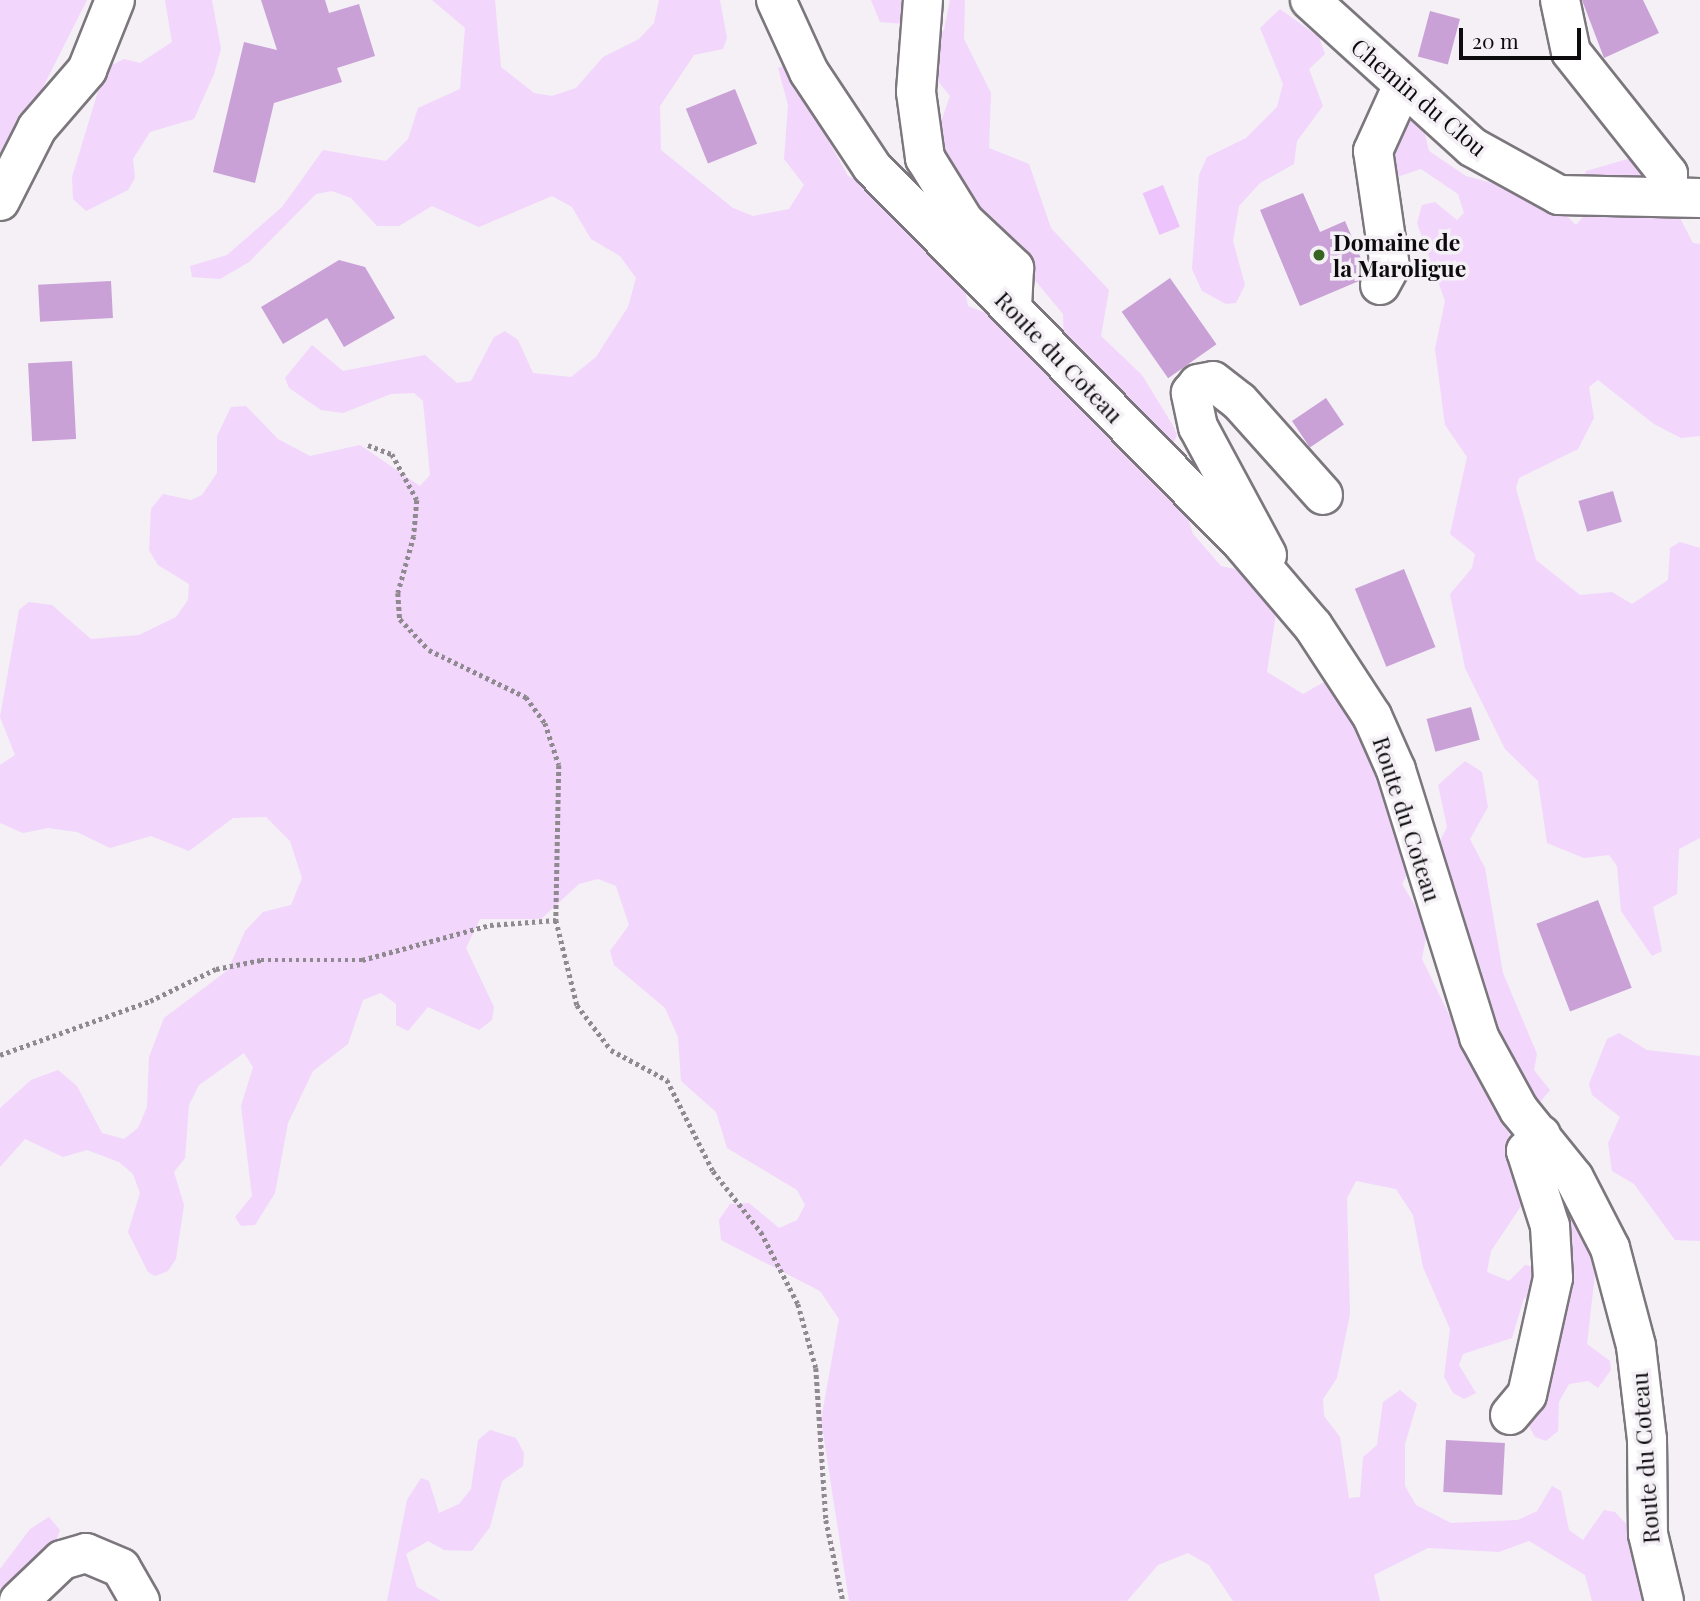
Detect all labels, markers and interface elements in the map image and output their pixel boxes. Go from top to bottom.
scale bar [1462,14,1584,58]
text: 20 m [1472,26,1519,54]
street label: Chemin du Clou [1346,32,1492,162]
place label: Domaine de la Maroligue [1333,228,1466,282]
marker: Domaine de la Maroligue [1311,247,1327,263]
street label: Route du Coteau [989,286,1129,428]
street label: Route du Coteau [1367,733,1447,905]
street label: Route du Coteau [1625,1371,1665,1545]

